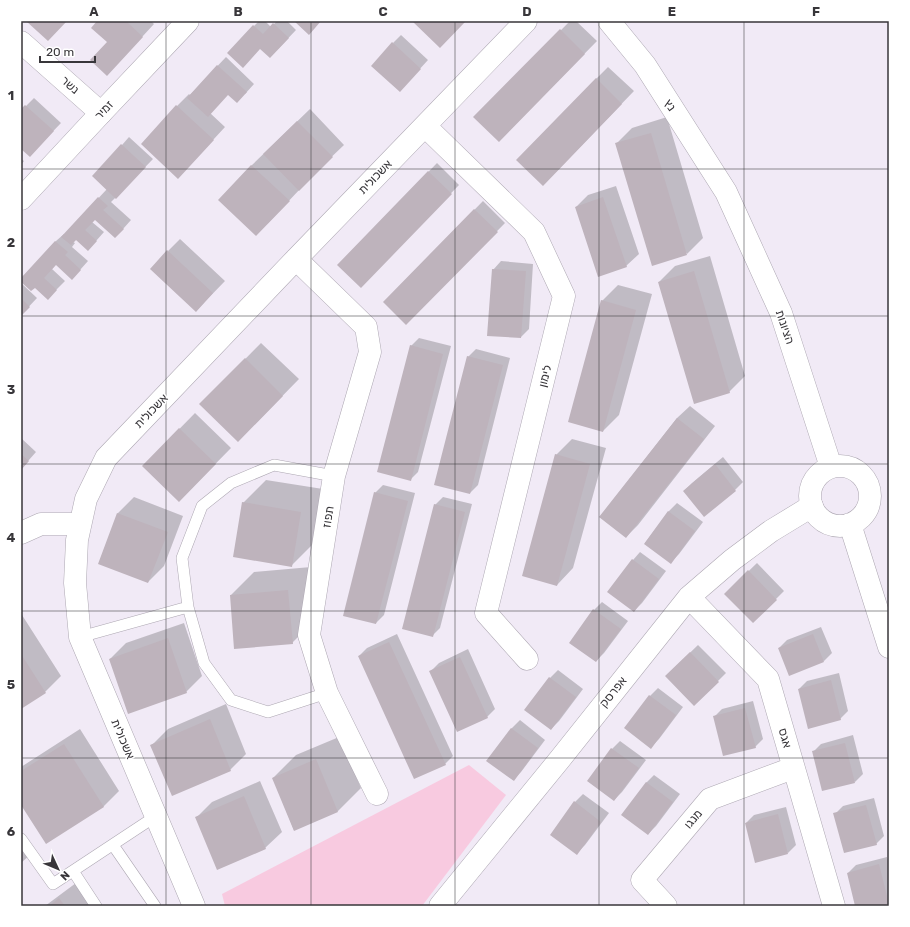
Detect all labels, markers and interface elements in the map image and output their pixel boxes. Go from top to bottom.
text: A [89,4,99,19]
text: B [233,4,243,19]
text: C [378,4,388,19]
text: D [522,4,532,19]
text: E [668,4,676,19]
text: F [812,4,820,19]
scale bar [40,38,95,64]
text: 20 m [46,45,74,59]
street label: נשר [58,73,82,97]
text: 1 [8,88,14,103]
street label: זמיר [92,97,117,123]
street label: נץ [661,97,679,113]
street label: אשכולית [355,157,395,197]
text: 2 [7,235,15,250]
street label: הציונות [773,308,797,346]
street label: לימון [535,363,555,389]
text: 3 [7,382,16,397]
street label: אשכולית [131,391,171,431]
street label: תפוז [319,505,337,529]
text: 4 [7,530,16,545]
street label: אפרסק [596,674,630,710]
text: 5 [7,677,15,692]
street label: אשכולית [108,717,138,761]
street label: אגס [776,726,794,750]
street label: מנגו [681,807,705,831]
text: 6 [7,824,16,839]
north arrow [38,849,78,889]
text: N [57,868,72,883]

